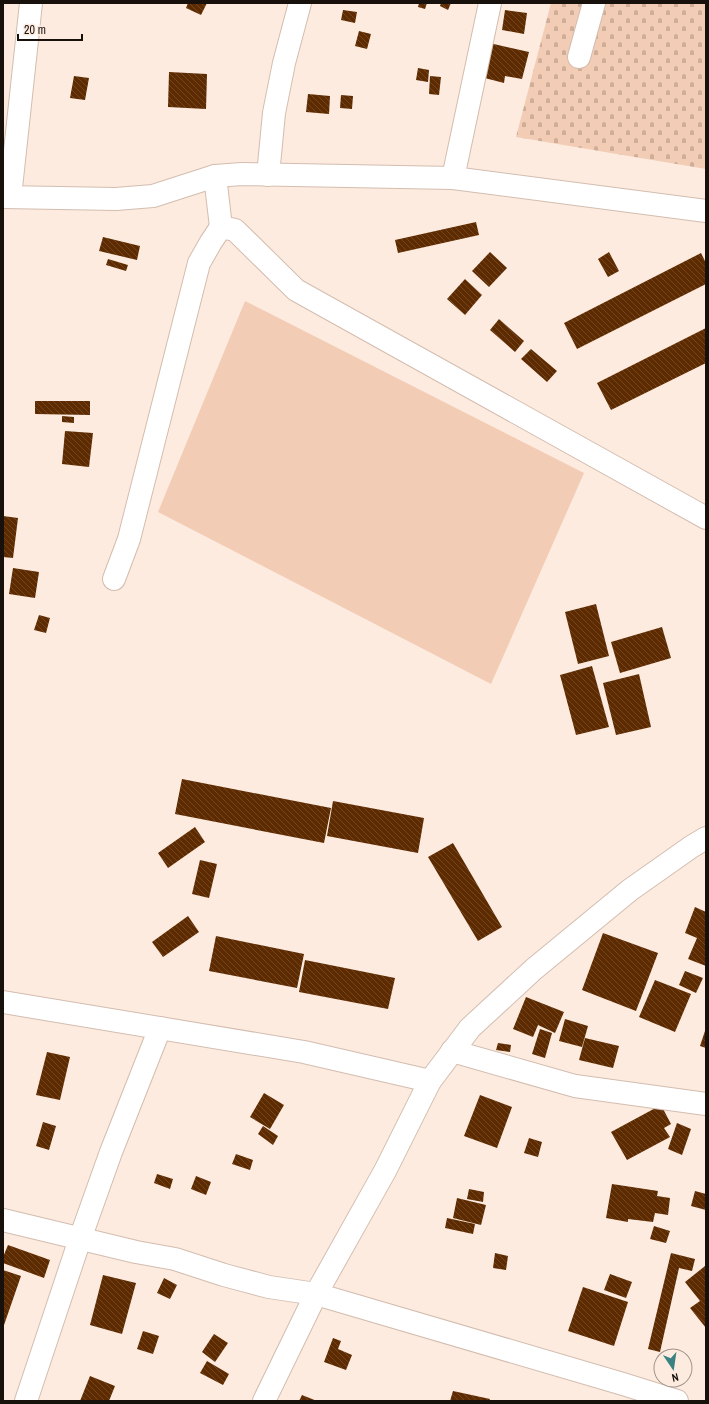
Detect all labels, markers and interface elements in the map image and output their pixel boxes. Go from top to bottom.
scale bar [18,16,82,42]
text: 20 m [24,22,46,38]
north arrow [653,1348,693,1388]
text: N [671,1370,680,1385]

